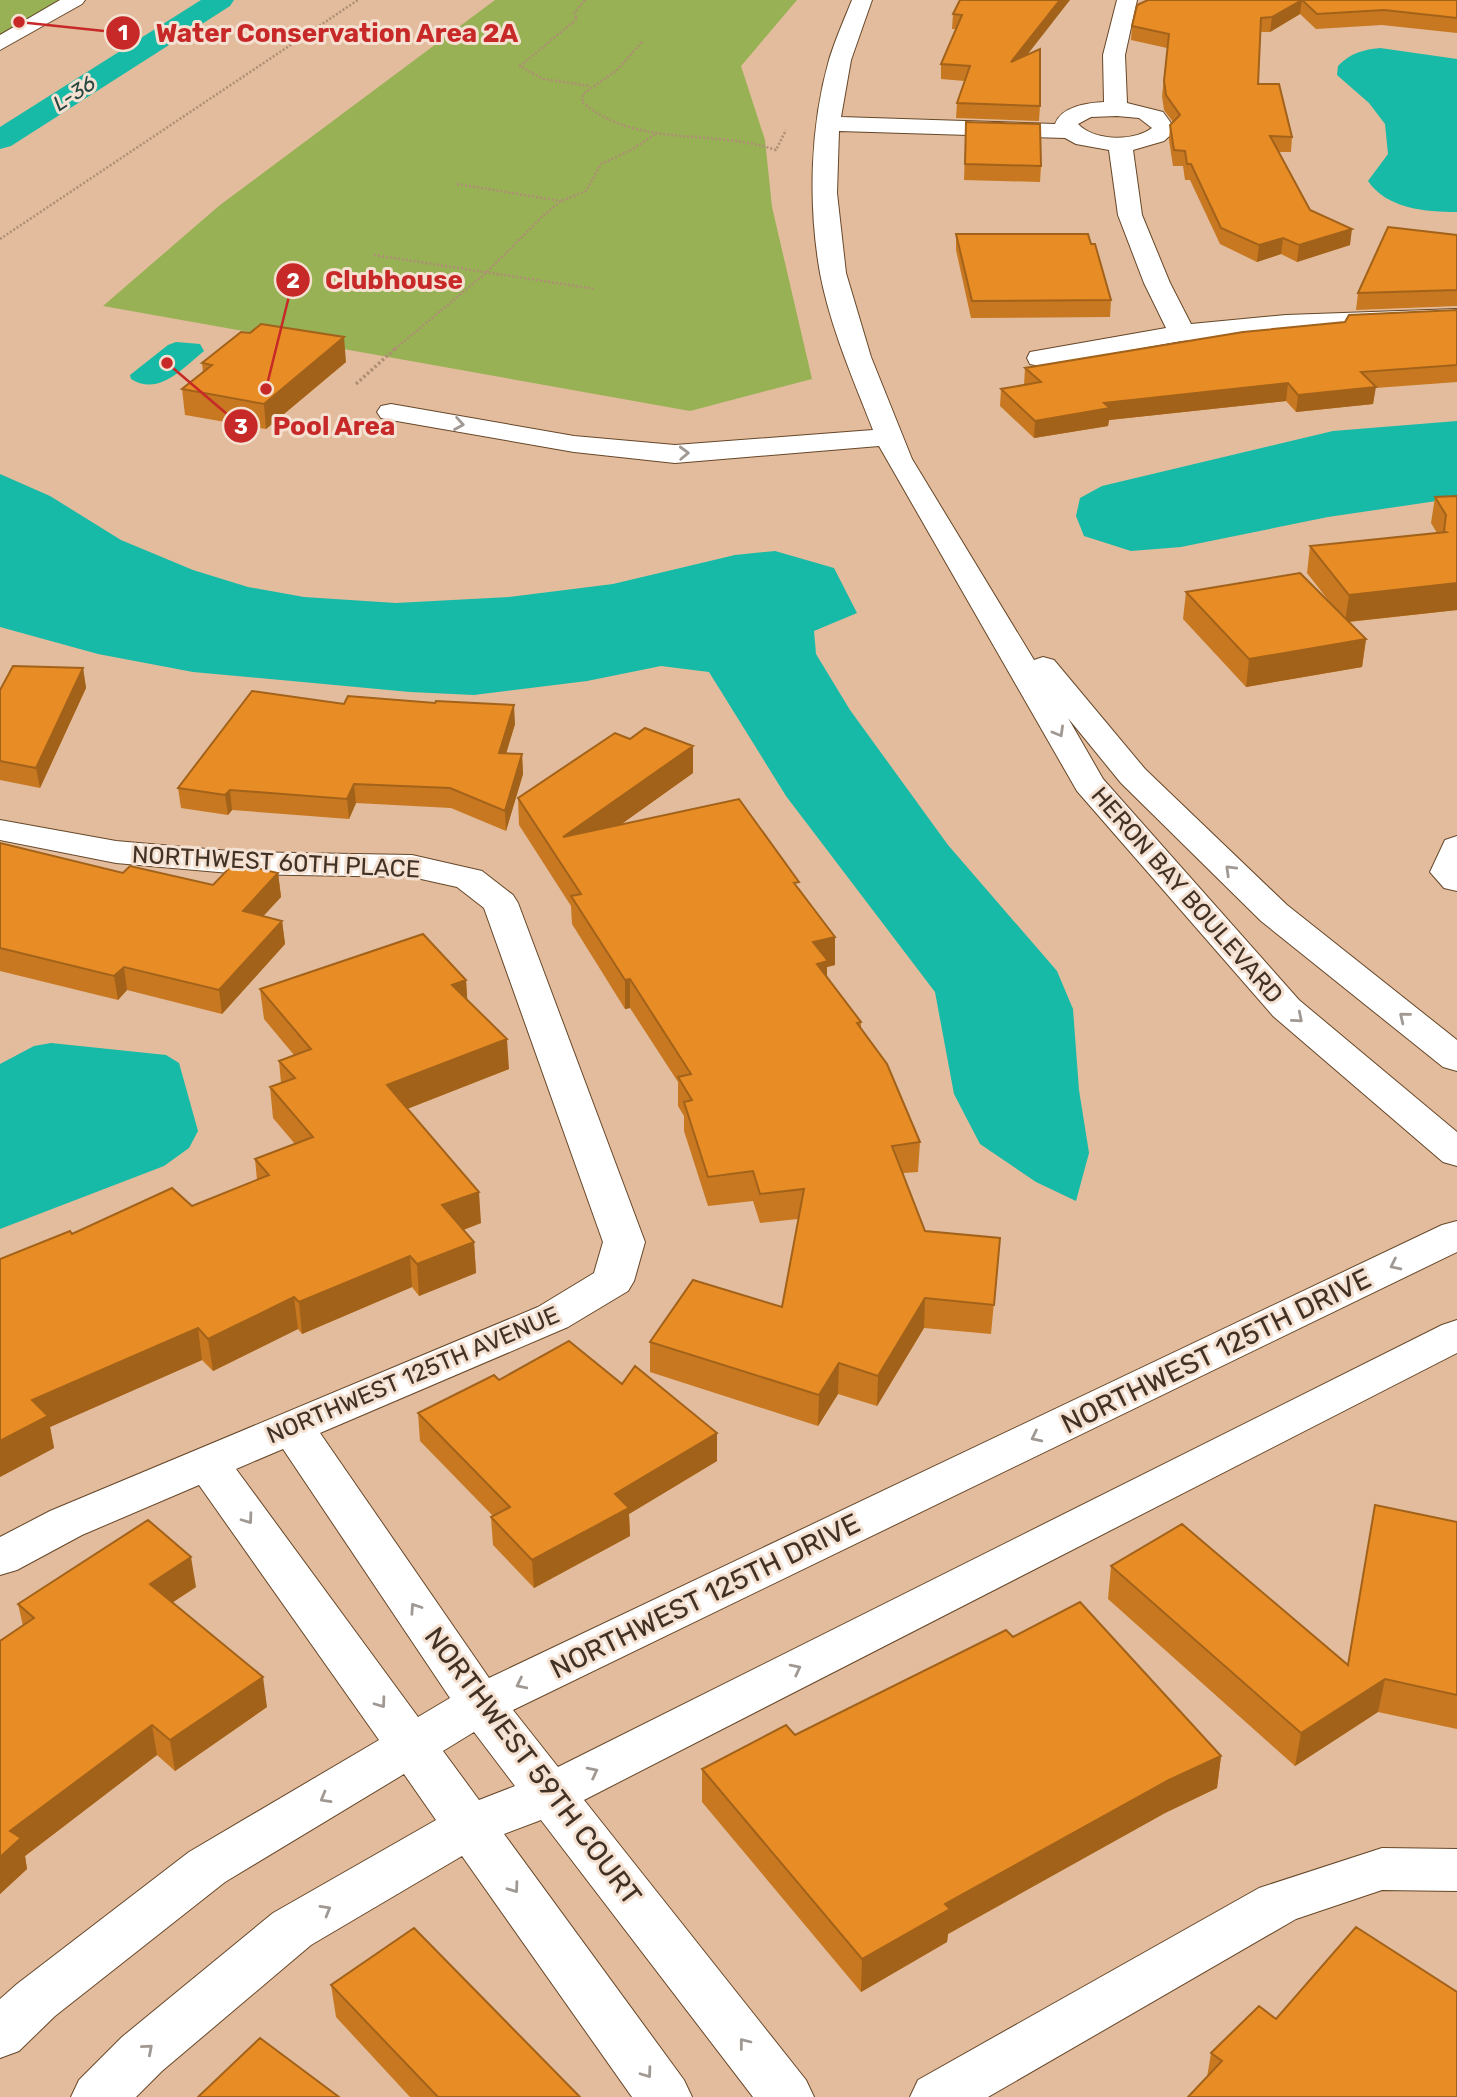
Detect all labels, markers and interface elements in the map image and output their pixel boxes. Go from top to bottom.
callout: Water Conservation Area 2A [106,9,532,56]
text: Water Conservation Area 2A [156,18,519,49]
text: 1 [118,20,128,45]
water label: L-36 [48,70,100,116]
callout: Clubhouse [276,257,477,304]
text: Clubhouse [325,265,463,296]
text: 2 [286,268,300,293]
callout: Pool Area [223,403,410,450]
text: Pool Area [273,411,395,442]
text: 3 [234,414,248,439]
one-way arrow [453,416,464,431]
one-way arrow [678,446,689,461]
one-way arrow [1051,724,1064,737]
street label: HERON BAY BOULEVARD [1086,781,1288,1009]
street label: NORTHWEST 60TH PLACE [131,840,421,884]
one-way arrow [1225,866,1238,879]
one-way arrow [1291,1010,1303,1023]
one-way arrow [1399,1012,1411,1025]
one-way arrow [1390,1256,1403,1270]
street label: NORTHWEST 125TH DRIVE [1056,1262,1376,1440]
street label: NORTHWEST 125TH AVENUE [262,1301,564,1449]
one-way arrow [1031,1429,1043,1443]
street label: NORTHWEST 125TH DRIVE [545,1507,865,1685]
one-way arrow [240,1511,252,1524]
one-way arrow [411,1603,423,1616]
street label: NORTHWEST 59TH COURT [418,1620,648,1912]
one-way arrow [789,1664,802,1678]
one-way arrow [516,1676,528,1690]
one-way arrow [373,1695,386,1708]
one-way arrow [586,1766,598,1780]
one-way arrow [319,1790,332,1803]
one-way arrow [506,1880,518,1893]
one-way arrow [319,1905,332,1918]
one-way arrow [739,2038,752,2051]
one-way arrow [139,2045,152,2057]
one-way arrow [639,2065,651,2078]

